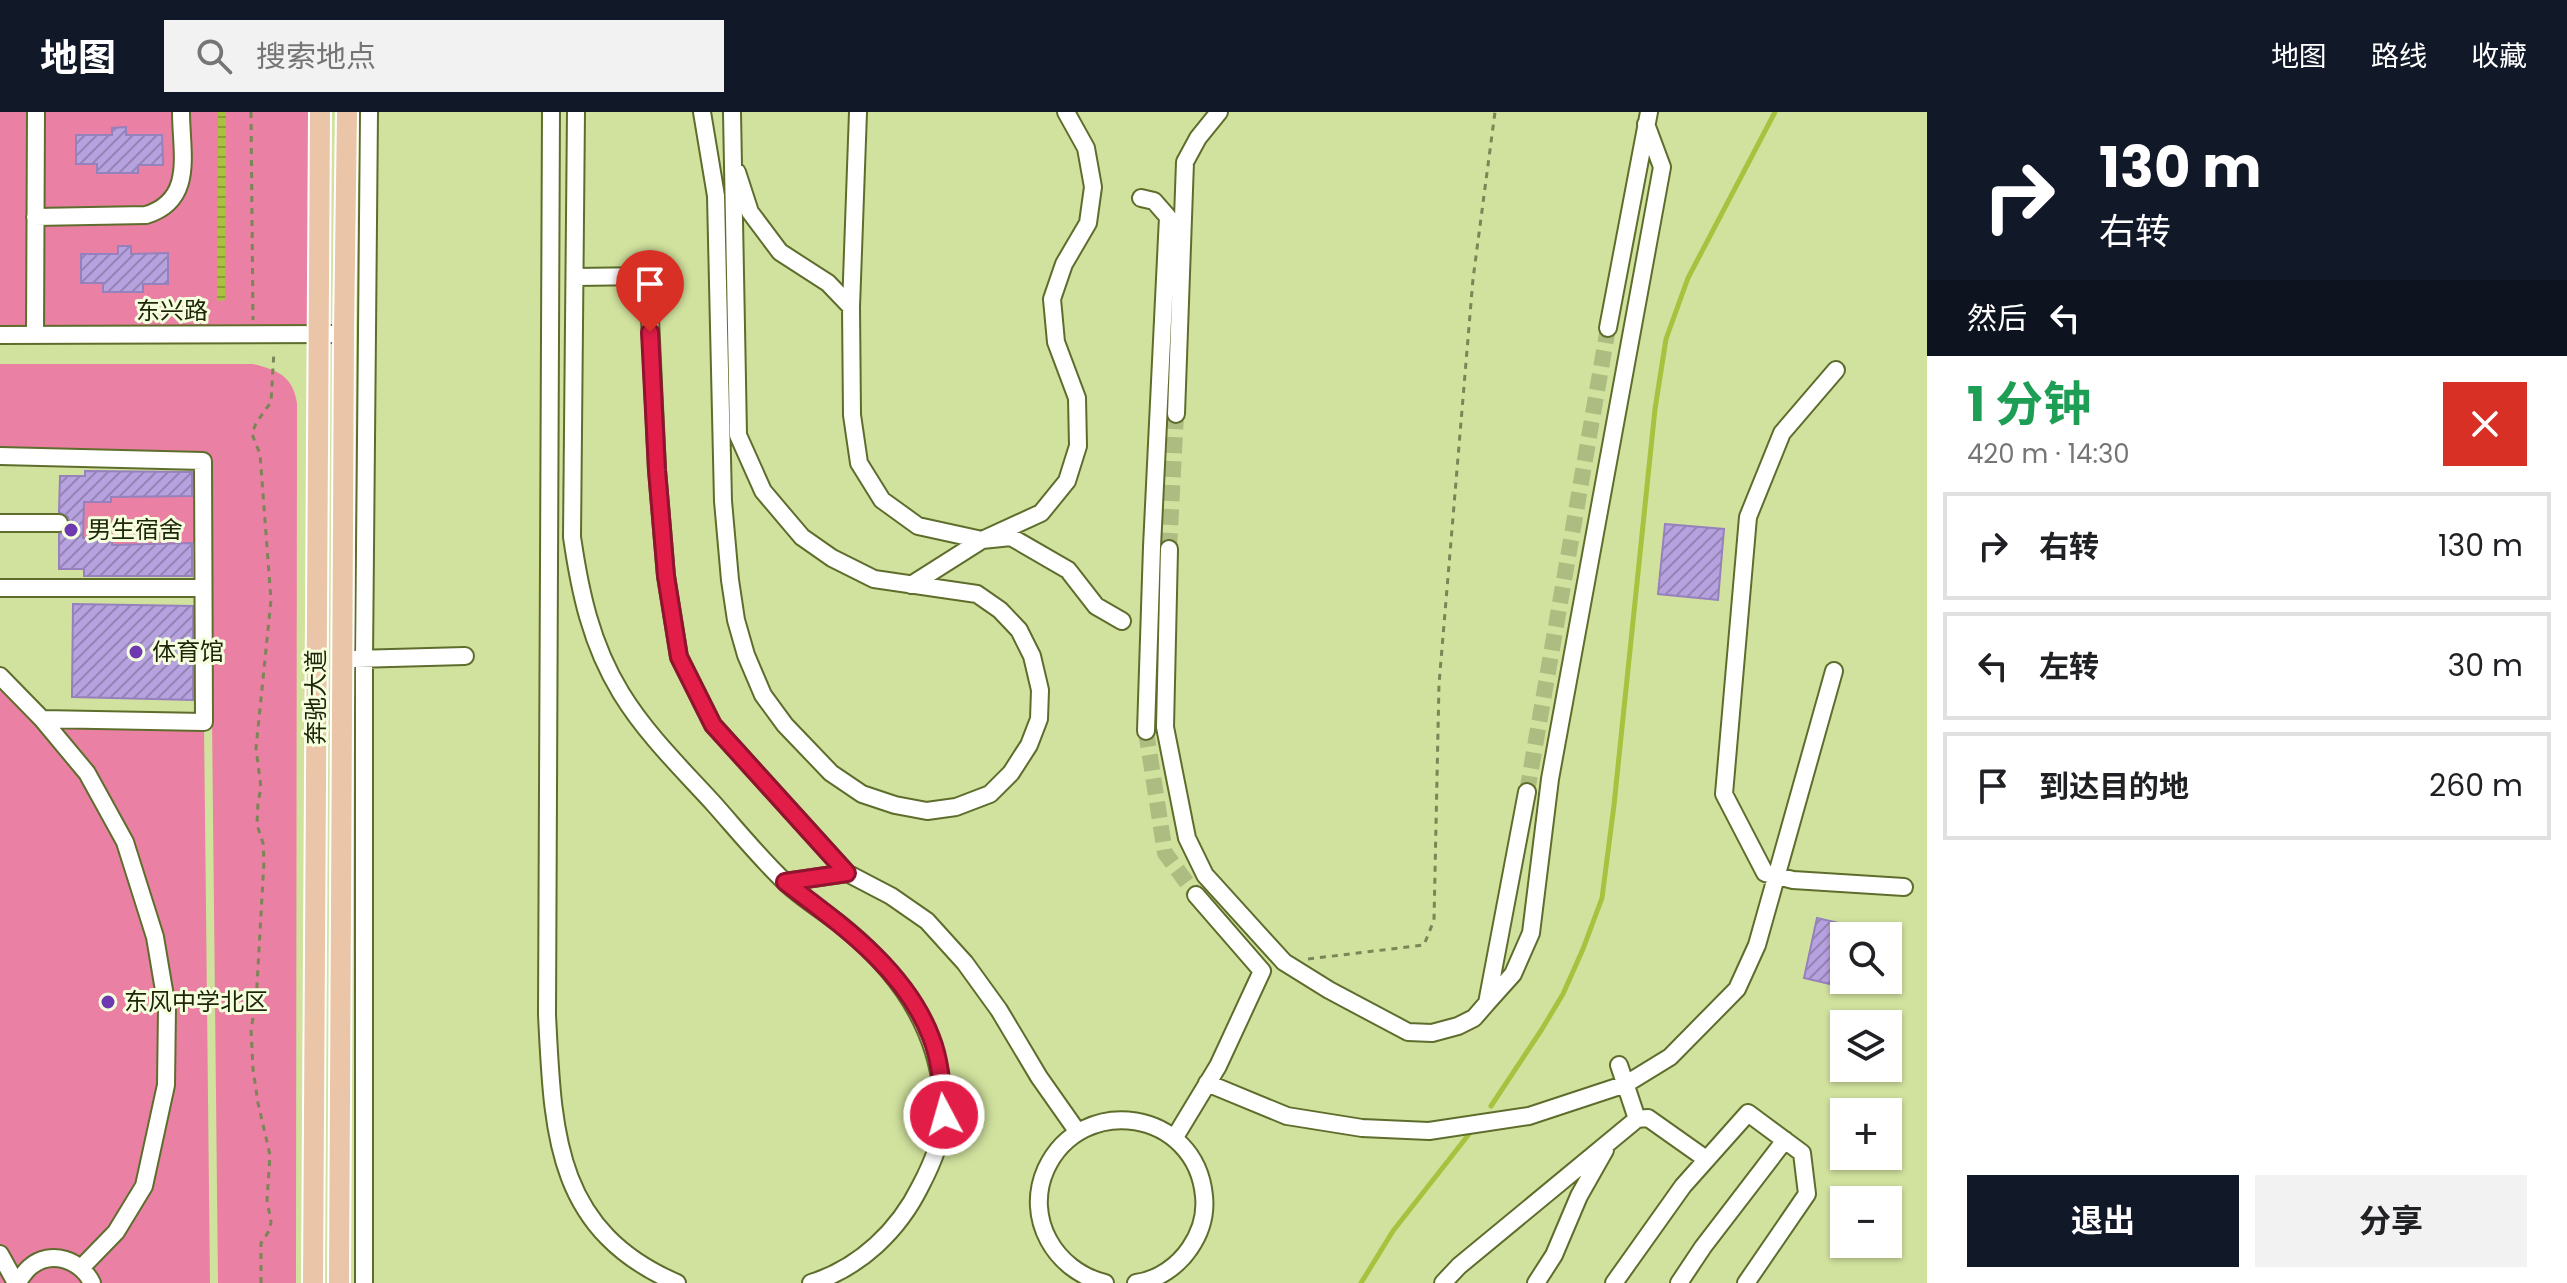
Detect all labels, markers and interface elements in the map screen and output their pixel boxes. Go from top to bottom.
search box [164,20,724,92]
text: 地图 [40,31,116,84]
icon: search [192,34,236,78]
text: 搜索地点 [256,35,376,78]
text: 地图 [2271,37,2327,76]
text: 路线 [2371,37,2427,76]
text: 收藏 [2471,37,2527,76]
text: 130 m [2099,128,2262,207]
icon: right [1967,144,2071,248]
text: 右转 [2099,206,2171,257]
pin [616,250,684,332]
icon: arrive [628,262,672,306]
street label: 东兴路 [136,294,208,327]
icon: left [2043,296,2087,340]
text: 然后 [1967,297,2027,340]
text: 1 分钟 [1967,371,2091,438]
button: close [2443,382,2527,466]
text: 420 m · 14:30 [1967,436,2130,472]
place label: 男生宿舍 [87,513,183,546]
marker: 男生宿舍 [62,521,80,539]
icon: right [1971,524,2015,568]
text: 130 m [2438,524,2523,567]
text: 右转 [2039,525,2099,568]
place label: 体育馆 [152,635,224,668]
marker: 体育馆 [127,643,145,661]
icon: left [1971,644,2015,688]
text: 30 m [2448,644,2523,687]
text: 左转 [2039,645,2099,688]
street label: 奔驰大道 [299,649,332,745]
icon: arrive [1971,764,2015,808]
text: 260 m [2429,764,2523,807]
text: 到达目的地 [2039,765,2189,808]
map controls [1830,922,1902,1258]
button: search [1830,922,1902,994]
place label: 东风中学北区 [124,985,268,1018]
marker: 东风中学北区 [99,993,117,1011]
button: layers [1830,1010,1902,1082]
position arrow [902,1073,986,1157]
button: + [1830,1098,1902,1170]
button: 退出 [1967,1175,2239,1267]
button: 分享 [2255,1175,2527,1267]
button: − [1830,1186,1902,1258]

